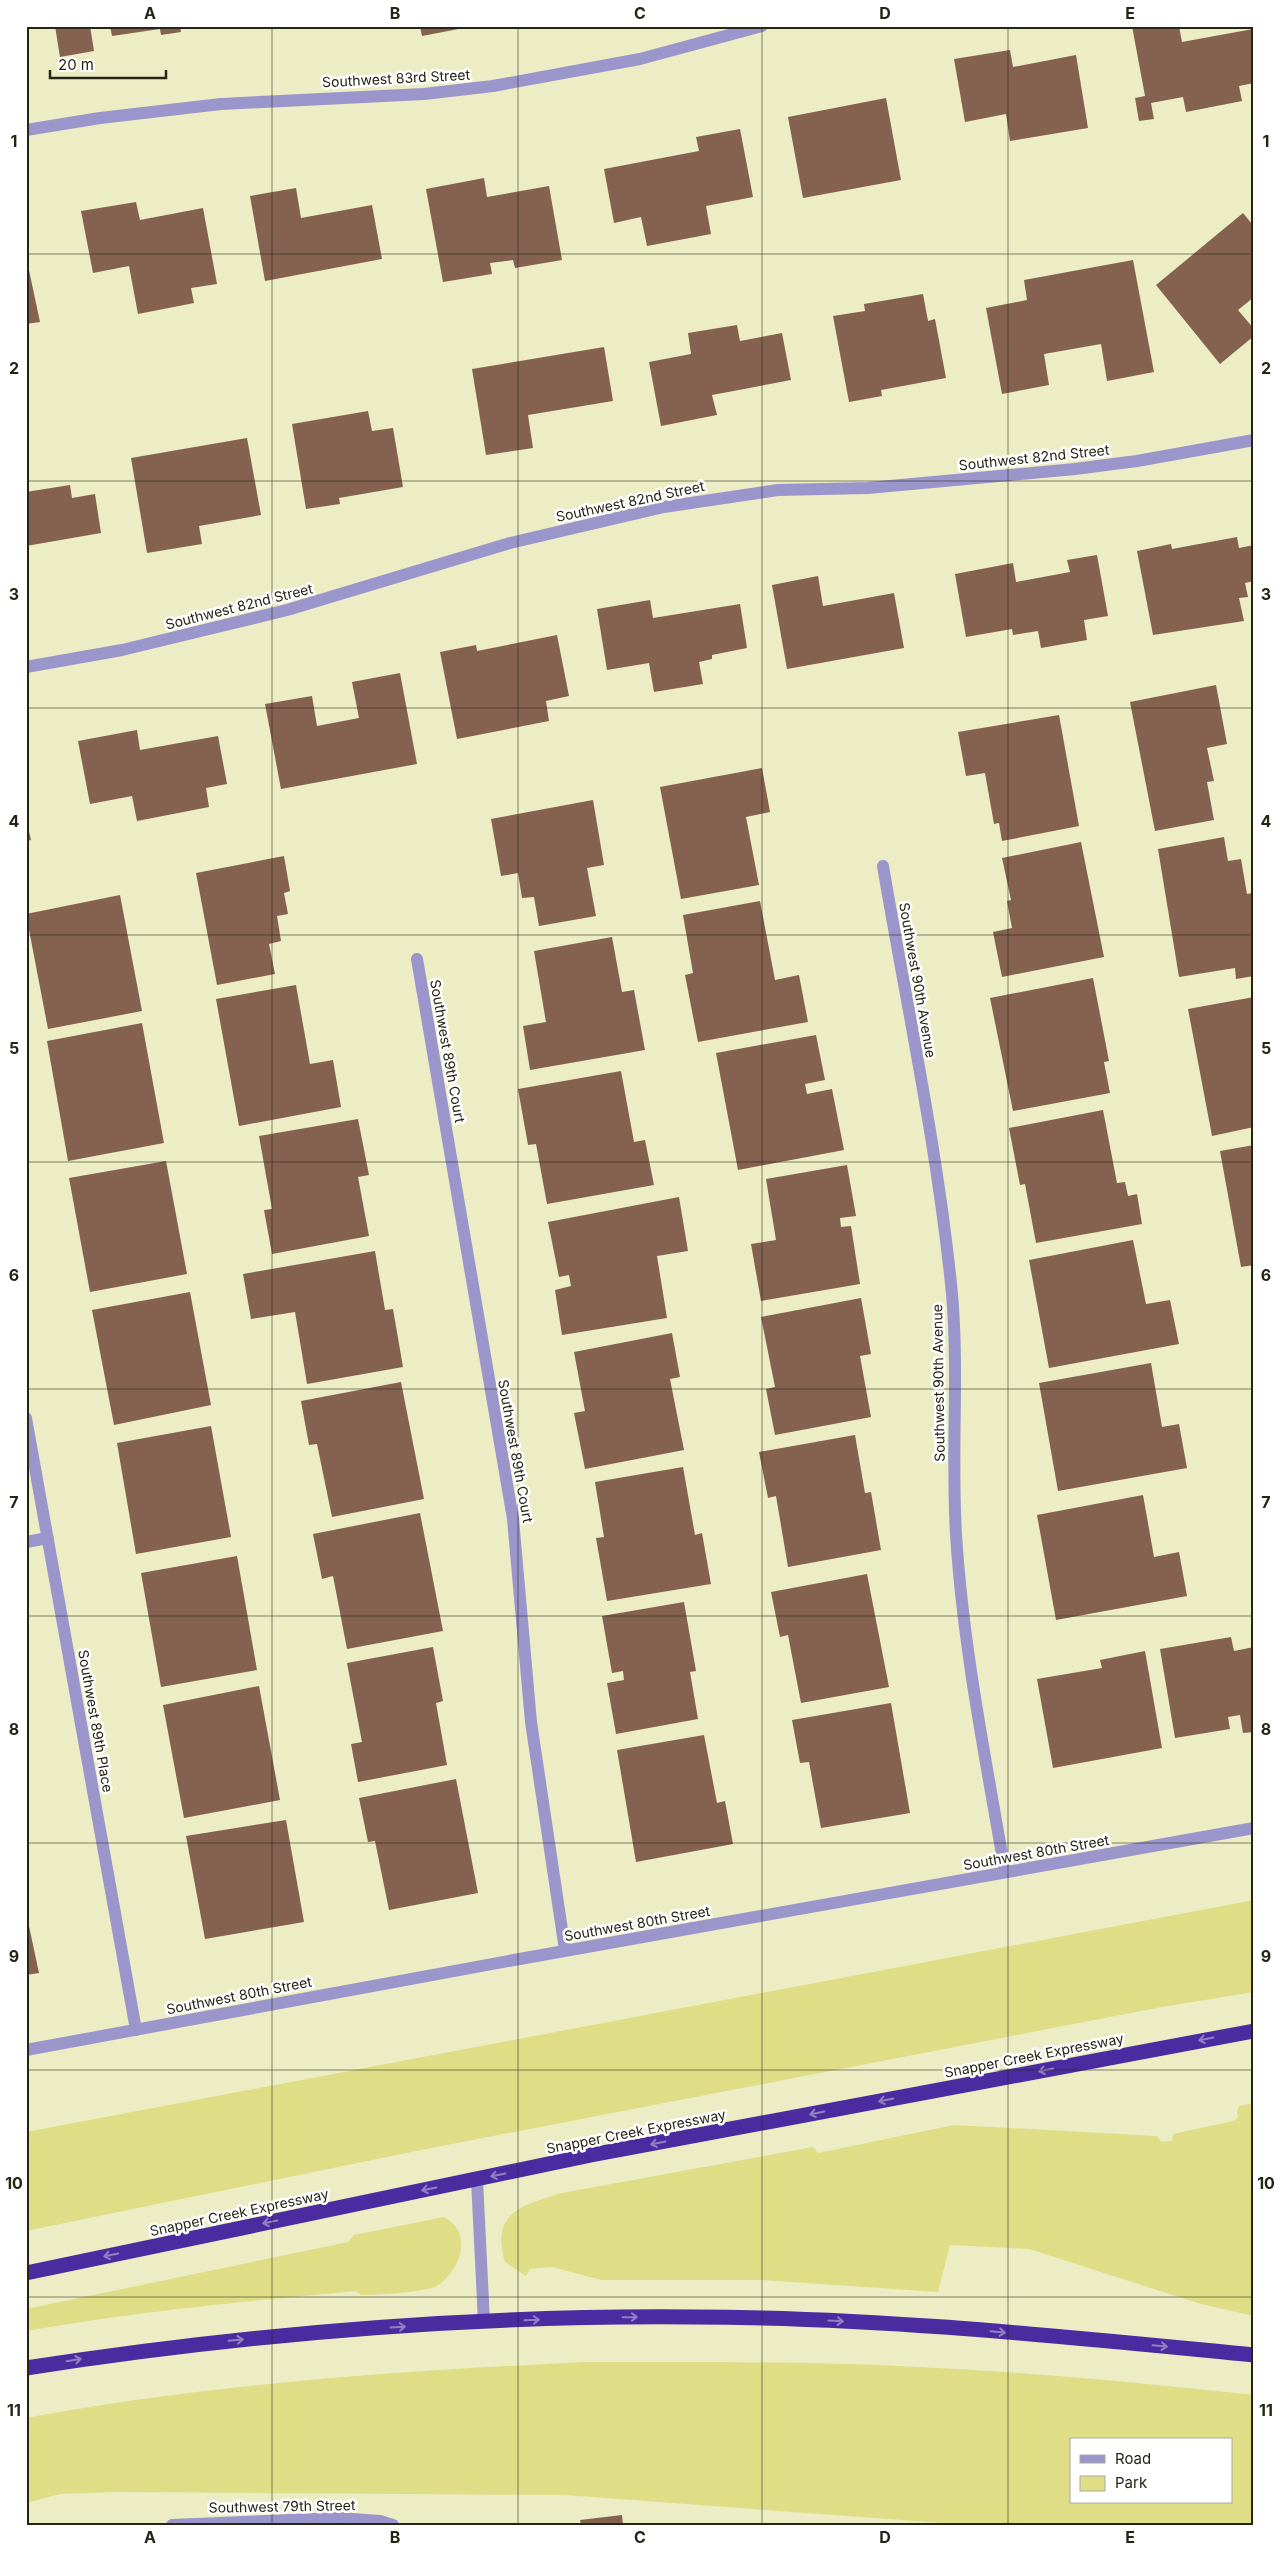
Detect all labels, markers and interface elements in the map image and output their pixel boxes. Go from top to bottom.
text: A [144,3,156,23]
text: B [390,3,400,23]
text: C [634,3,646,23]
text: D [879,3,891,23]
text: E [1125,3,1135,23]
scale bar [50,48,166,80]
text: 20 m [58,55,94,74]
street label: Southwest 83rd Street [322,66,471,90]
text: 1 [11,131,17,151]
text: 1 [1263,131,1269,151]
text: 2 [9,358,19,378]
text: 2 [1261,358,1271,378]
street label: Southwest 82nd Street [958,441,1111,473]
street label: Southwest 82nd Street [554,477,706,525]
street label: Southwest 82nd Street [164,579,315,633]
text: 3 [9,584,19,604]
text: 3 [1261,584,1271,604]
text: 4 [9,811,20,831]
text: 4 [1261,811,1272,831]
street label: Southwest 90th Avenue [896,901,940,1059]
street label: Southwest 89th Court [427,978,469,1124]
text: 5 [9,1038,19,1058]
text: 5 [1261,1038,1271,1058]
text: 6 [9,1265,19,1285]
text: 6 [1261,1265,1271,1285]
street label: Southwest 90th Avenue [928,1304,948,1462]
street label: Southwest 89th Court [495,1378,537,1524]
text: 7 [9,1492,19,1512]
text: 7 [1261,1492,1271,1512]
street label: Southwest 89th Place [75,1648,117,1794]
text: 8 [9,1719,19,1739]
text: 8 [1261,1719,1271,1739]
street label: Southwest 80th Street [962,1831,1111,1873]
street label: Southwest 80th Street [563,1902,712,1944]
text: 9 [9,1946,19,1966]
text: 9 [1261,1946,1271,1966]
street label: Southwest 80th Street [165,1972,314,2017]
street label: Snapper Creek Expressway [943,2029,1125,2081]
one-way arrow [1198,2035,1214,2045]
one-way arrow [1039,2065,1055,2075]
one-way arrow [879,2095,895,2105]
street label: Snapper Creek Expressway [545,2105,727,2157]
one-way arrow [810,2108,826,2118]
one-way arrow [650,2138,666,2148]
one-way arrow [491,2171,507,2180]
text: 10 [5,2173,23,2193]
text: 10 [1257,2173,1275,2193]
street label: Snapper Creek Expressway [148,2185,330,2239]
one-way arrow [421,2185,437,2195]
one-way arrow [262,2217,278,2227]
one-way arrow [103,2251,119,2260]
one-way arrow [622,2313,638,2322]
one-way arrow [524,2315,540,2325]
one-way arrow [828,2317,844,2326]
one-way arrow [389,2322,405,2331]
one-way arrow [990,2327,1006,2336]
one-way arrow [227,2336,243,2345]
one-way arrow [1152,2341,1168,2351]
one-way arrow [66,2355,82,2365]
text: 11 [7,2400,21,2420]
text: 11 [1259,2400,1273,2420]
legend [1070,2438,1232,2504]
text: Road [1115,2449,1151,2468]
text: Park [1115,2473,1148,2492]
street label: Southwest 79th Street [208,2496,356,2516]
text: A [144,2527,156,2547]
text: B [390,2527,400,2547]
text: C [634,2527,646,2547]
text: D [879,2527,891,2547]
text: E [1125,2527,1135,2547]

